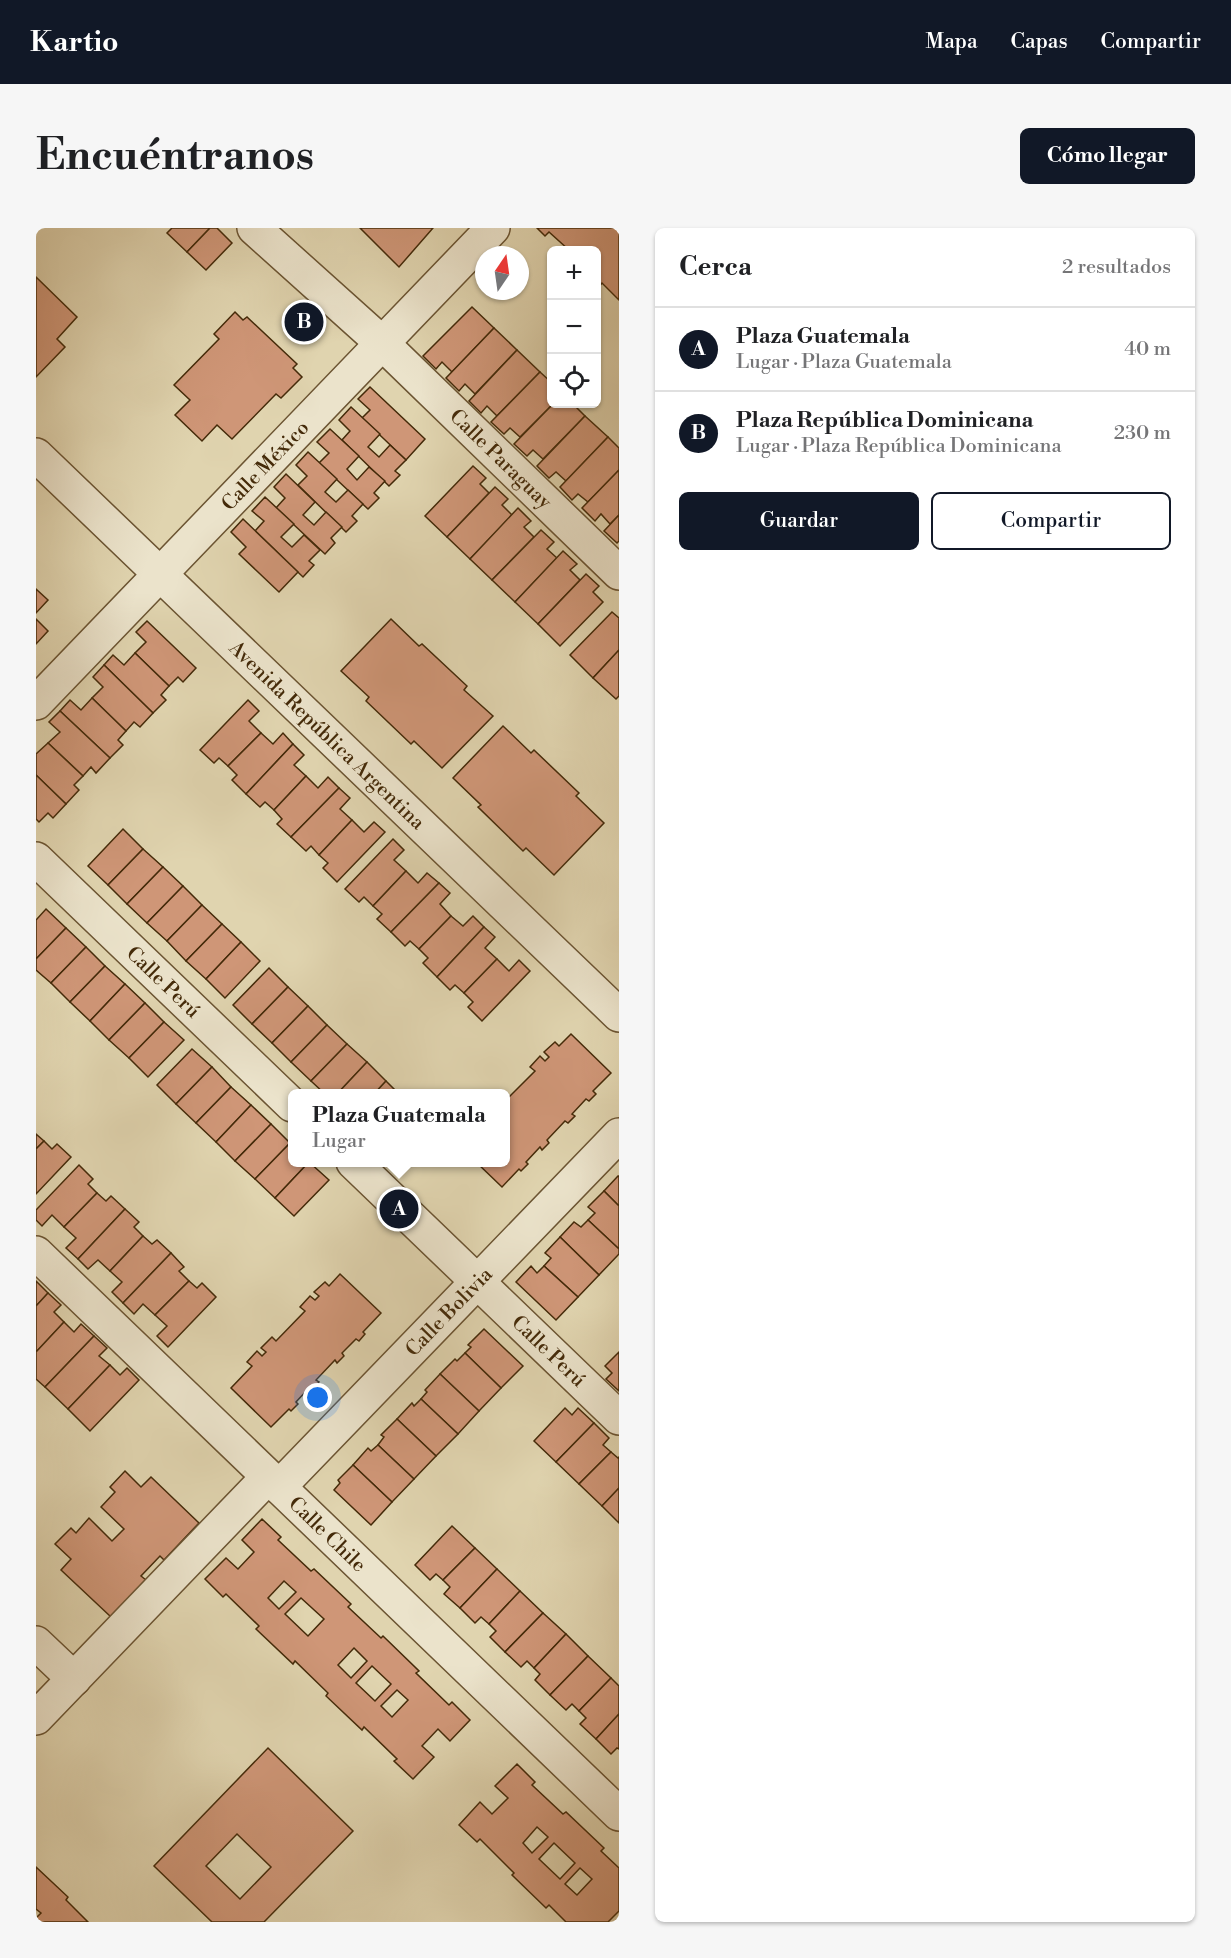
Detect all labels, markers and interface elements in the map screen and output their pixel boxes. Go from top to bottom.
text: Kartio [30,25,119,60]
text: Mapa [926,29,978,55]
text: Capas [1011,29,1068,55]
text: Compartir [1101,29,1201,55]
button: Cómo llegar [1020,128,1195,184]
text: Encuéntranos [36,130,314,183]
north arrow [475,246,529,300]
map controls [547,246,601,408]
button: + [547,246,601,300]
text: Cerca [679,251,752,283]
text: 2 resultados [1062,255,1171,280]
pin: B [284,300,324,344]
button: − [547,300,601,354]
text: Plaza Guatemala [736,323,910,350]
text: A [691,337,706,362]
text: 40 m [1124,337,1171,362]
text: Lugar · Plaza Guatemala [736,350,952,375]
button: locate [547,354,601,408]
street label: Calle Paraguay [444,404,557,515]
text: Plaza República Dominicana [736,407,1033,434]
street label: Calle México [217,416,315,517]
text: B [691,421,706,446]
text: 230 m [1114,421,1171,446]
text: Lugar · Plaza República Dominicana [736,434,1062,459]
button: Guardar [679,492,919,550]
button: Compartir [931,492,1171,550]
street label: Avenida República Argentina [223,636,430,836]
street label: Calle Perú [120,941,205,1024]
popup [288,1089,510,1167]
text: Plaza Guatemala [312,1102,486,1129]
text: Lugar [312,1129,366,1154]
pin: A [380,1186,418,1232]
street label: Calle Bolivia [401,1262,499,1362]
street label: Calle Perú [506,1310,591,1393]
your location [303,1383,332,1412]
street label: Calle Chile [283,1492,371,1578]

